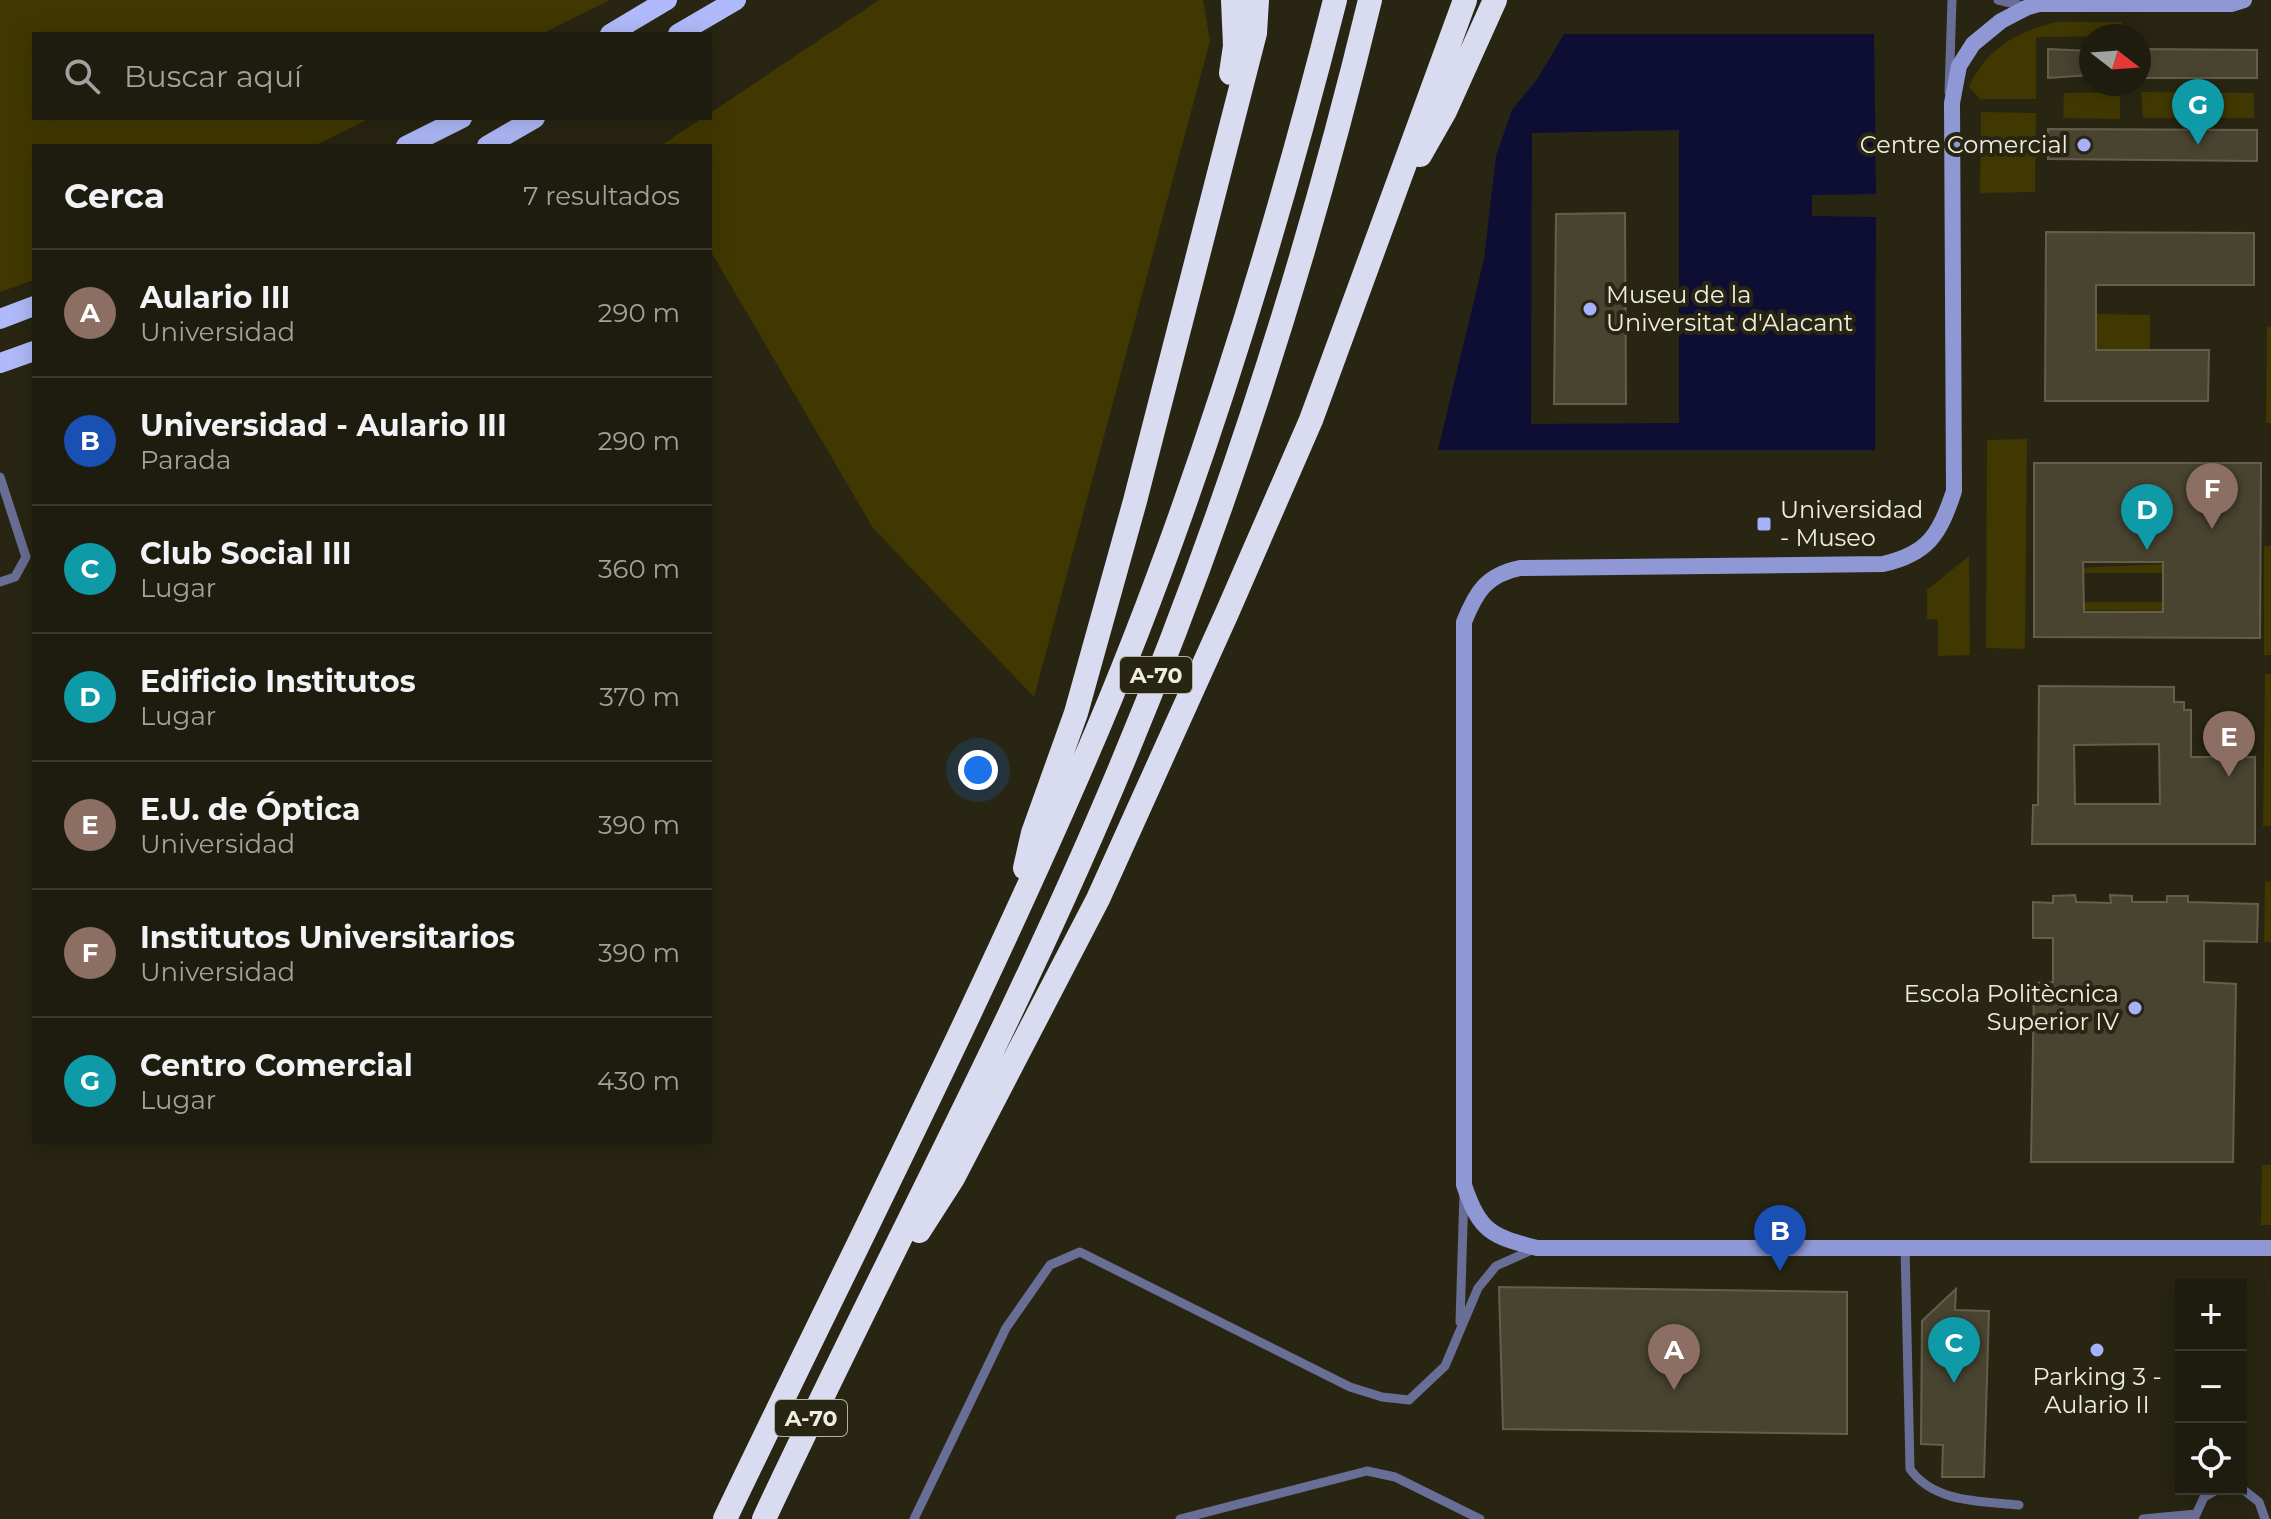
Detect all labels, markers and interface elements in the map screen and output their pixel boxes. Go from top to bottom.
north arrow [2079,24,2151,96]
search box [32,32,712,120]
icon: search [60,54,104,98]
text: Buscar aquí [124,58,302,95]
pin: G [2172,79,2224,145]
place label: Centre Comercial [1860,130,2068,159]
marker: Centre Comercial [2075,136,2093,154]
text: Cerca [64,175,165,217]
text: 7 resultados [523,180,680,212]
text: Aulario III [140,279,290,316]
place label: Museu de la Universitat d'Alacant [1606,280,1854,337]
text: A [80,297,100,329]
text: 290 m [598,297,680,329]
marker: Museu de la Universitat d'Alacant [1581,300,1599,318]
text: Universidad [140,316,295,348]
text: Universidad - Aulario III [140,407,507,444]
text: B [80,425,100,457]
text: 290 m [598,425,680,457]
text: Parada [140,444,231,476]
pin: F [2186,463,2238,529]
pin: D [2121,484,2173,550]
place label: Universidad - Museo [1780,495,1923,552]
marker: Universidad - Museo [1755,515,1773,533]
text: Club Social III [140,535,352,572]
text: C [81,553,99,585]
text: 360 m [598,553,680,585]
text: Lugar [140,572,216,604]
road number: A-70 [1120,657,1192,693]
text: Edificio Institutos [140,663,416,700]
text: D [79,681,101,713]
text: 370 m [599,681,680,713]
text: Lugar [140,700,216,732]
pin: E [2203,711,2255,777]
your location [958,750,998,790]
text: E.U. de Óptica [140,791,360,828]
text: E [81,809,99,841]
text: 390 m [598,809,680,841]
text: Universidad [140,828,295,860]
text: Institutos Universitarios [140,919,515,956]
text: F [82,937,98,969]
text: 390 m [598,937,680,969]
text: Universidad [140,956,295,988]
place label: Escola Politècnica Superior IV [1904,979,2119,1036]
marker: Escola Politècnica Superior IV [2126,999,2144,1017]
text: Centro Comercial [140,1047,413,1084]
text: G [80,1065,100,1097]
text: 430 m [597,1065,680,1097]
text: Lugar [140,1084,216,1116]
pin: B [1754,1205,1806,1271]
map controls [2175,1279,2247,1495]
button: + [2175,1279,2247,1351]
pin: C [1928,1317,1980,1383]
pin: A [1648,1324,1700,1390]
marker: Parking 3 - Aulario II [2088,1341,2106,1359]
button: − [2175,1351,2247,1423]
place label: Parking 3 - Aulario II [2032,1362,2162,1419]
road number: A-70 [775,1400,847,1436]
button: locate [2175,1423,2247,1495]

